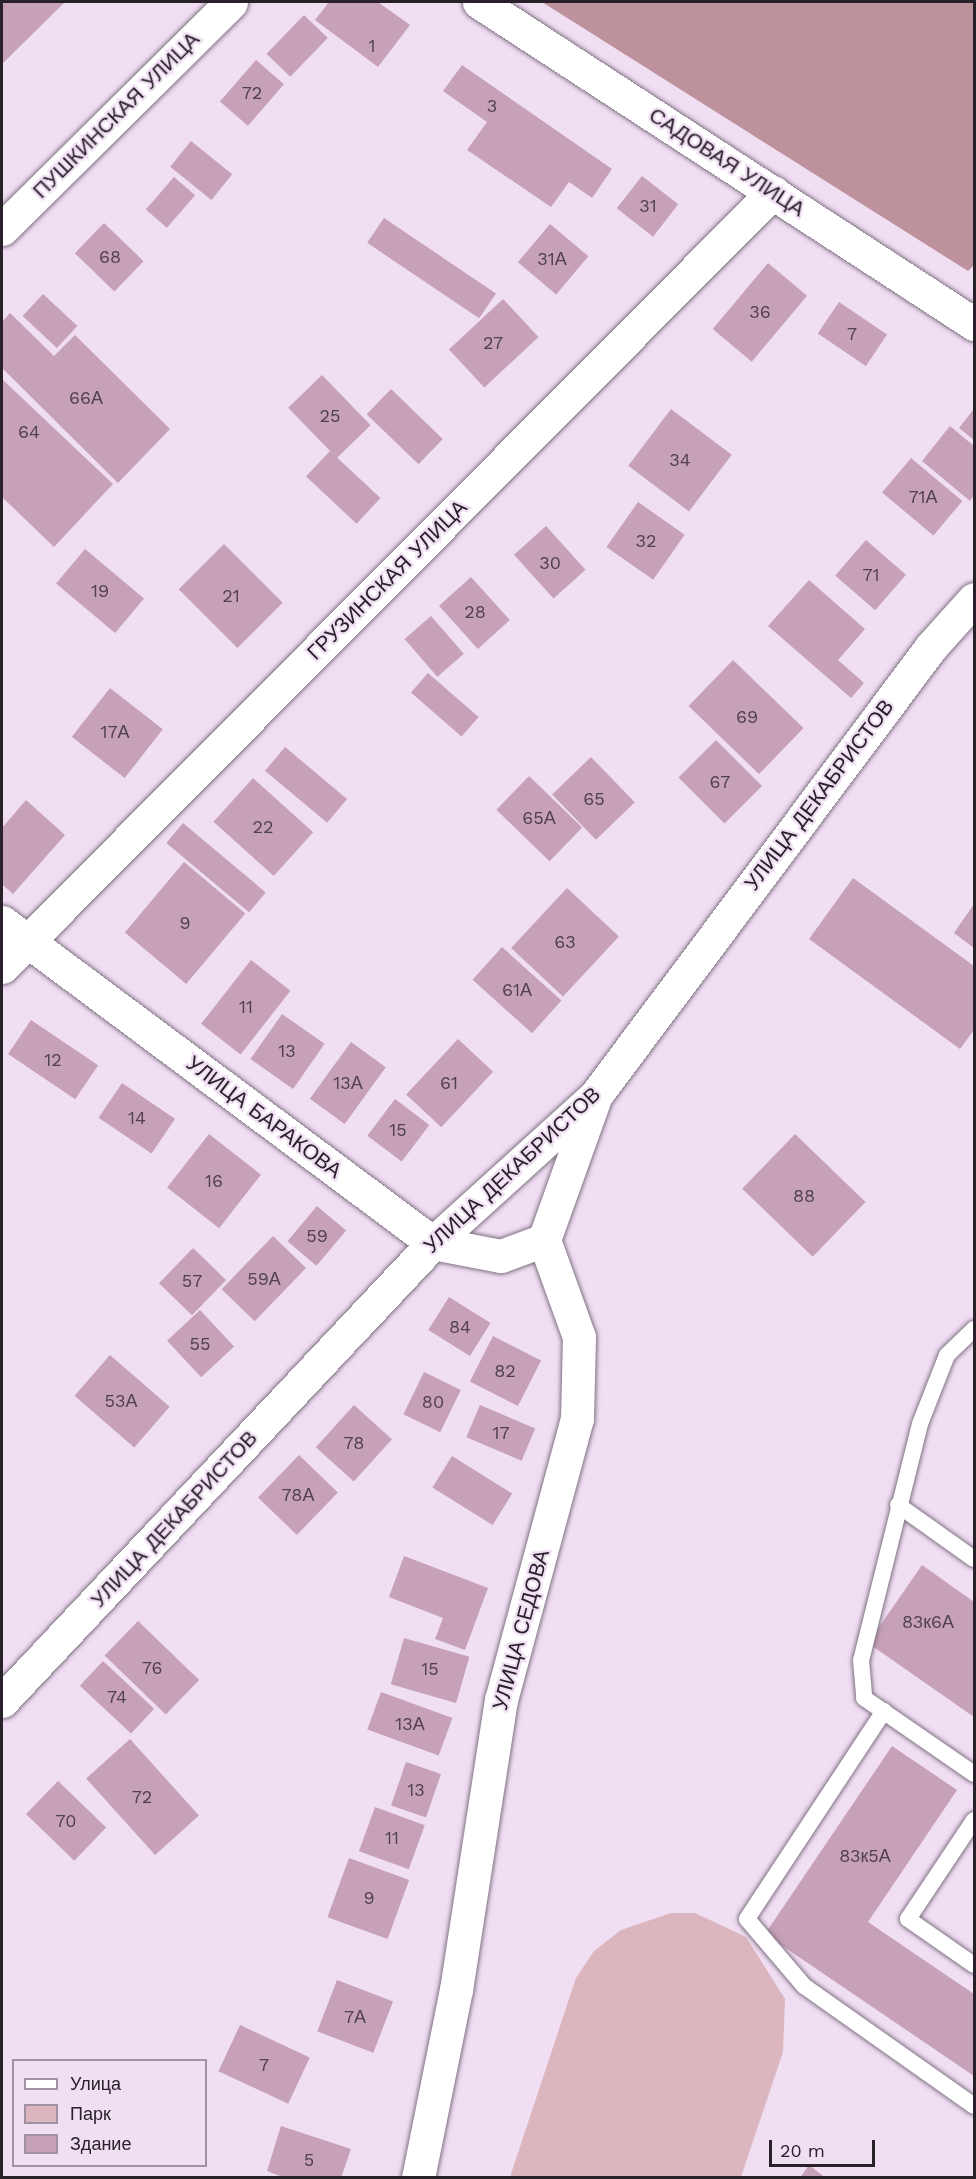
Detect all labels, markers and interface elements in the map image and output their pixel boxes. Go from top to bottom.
street label: ПУШКИНСКАЯ УЛИЦА [28,27,204,203]
house number: 1 [368,35,376,57]
house number: 72 [242,82,262,104]
house number: 3 [487,95,497,117]
street label: САДОВАЯ УЛИЦА [644,102,810,222]
house number: 31 [639,195,657,217]
house number: 68 [99,246,121,268]
house number: 31А [537,248,567,270]
house number: 36 [749,301,771,323]
house number: 7 [847,323,857,345]
house number: 27 [483,332,503,354]
house number: 66А [69,387,103,409]
house number: 25 [320,405,340,427]
house number: 64 [18,421,40,443]
house number: 34 [669,449,691,471]
house number: 71А [908,486,938,508]
street label: ГРУЗИНСКАЯ УЛИЦА [302,495,472,665]
house number: 32 [636,530,656,552]
house number: 30 [539,552,561,574]
house number: 71 [862,564,880,586]
house number: 19 [91,580,109,602]
house number: 21 [222,585,240,607]
house number: 28 [464,601,486,623]
street label: УЛИЦА ДЕКАБРИСТОВ [739,695,899,895]
house number: 69 [736,706,758,728]
house number: 17А [100,721,130,743]
house number: 67 [710,771,730,793]
house number: 65 [583,788,605,810]
house number: 65А [522,807,556,829]
house number: 22 [253,816,273,838]
house number: 9 [179,912,191,934]
house number: 63 [554,931,576,953]
house number: 61А [502,979,532,1001]
house number: 11 [239,996,253,1018]
house number: 13 [278,1040,296,1062]
house number: 12 [44,1049,62,1071]
street label: УЛИЦА БАРАКОВА [181,1050,347,1184]
house number: 13А [333,1072,363,1094]
house number: 61 [440,1072,458,1094]
street label: УЛИЦА ДЕКАБРИСТОВ [418,1082,606,1258]
house number: 14 [128,1107,146,1129]
house number: 15 [389,1119,407,1141]
house number: 16 [205,1170,223,1192]
house number: 88 [793,1185,815,1207]
house number: 59 [306,1225,328,1247]
house number: 59А [247,1268,281,1290]
house number: 57 [182,1270,202,1292]
house number: 84 [449,1316,471,1338]
house number: 55 [190,1333,210,1355]
house number: 82 [494,1360,516,1382]
house number: 53А [105,1390,137,1412]
house number: 80 [422,1391,444,1413]
house number: 17 [492,1422,510,1444]
street label: УЛИЦА ДЕКАБРИСТОВ [86,1425,262,1613]
house number: 78 [344,1432,364,1454]
house number: 78А [282,1484,314,1506]
street label: УЛИЦА СЕДОВА [487,1547,555,1713]
house number: 83к6А [902,1611,954,1633]
house number: 76 [142,1657,162,1679]
house number: 15 [421,1658,439,1680]
house number: 74 [107,1686,127,1708]
house number: 13А [395,1713,425,1735]
house number: 13 [407,1779,425,1801]
house number: 72 [132,1786,152,1808]
house number: 70 [56,1810,76,1832]
house number: 11 [385,1827,399,1849]
house number: 83к5А [839,1845,891,1867]
house number: 9 [363,1887,375,1909]
house number: 7А [344,2006,366,2028]
house number: 7 [259,2054,269,2076]
legend [12,2059,207,2167]
text: Улица [70,2073,121,2094]
text: Парк [70,2103,111,2124]
scale bar [772,2128,878,2166]
text: Здание [70,2133,131,2154]
text: 20 m [780,2140,825,2161]
house number: 5 [304,2149,314,2171]

